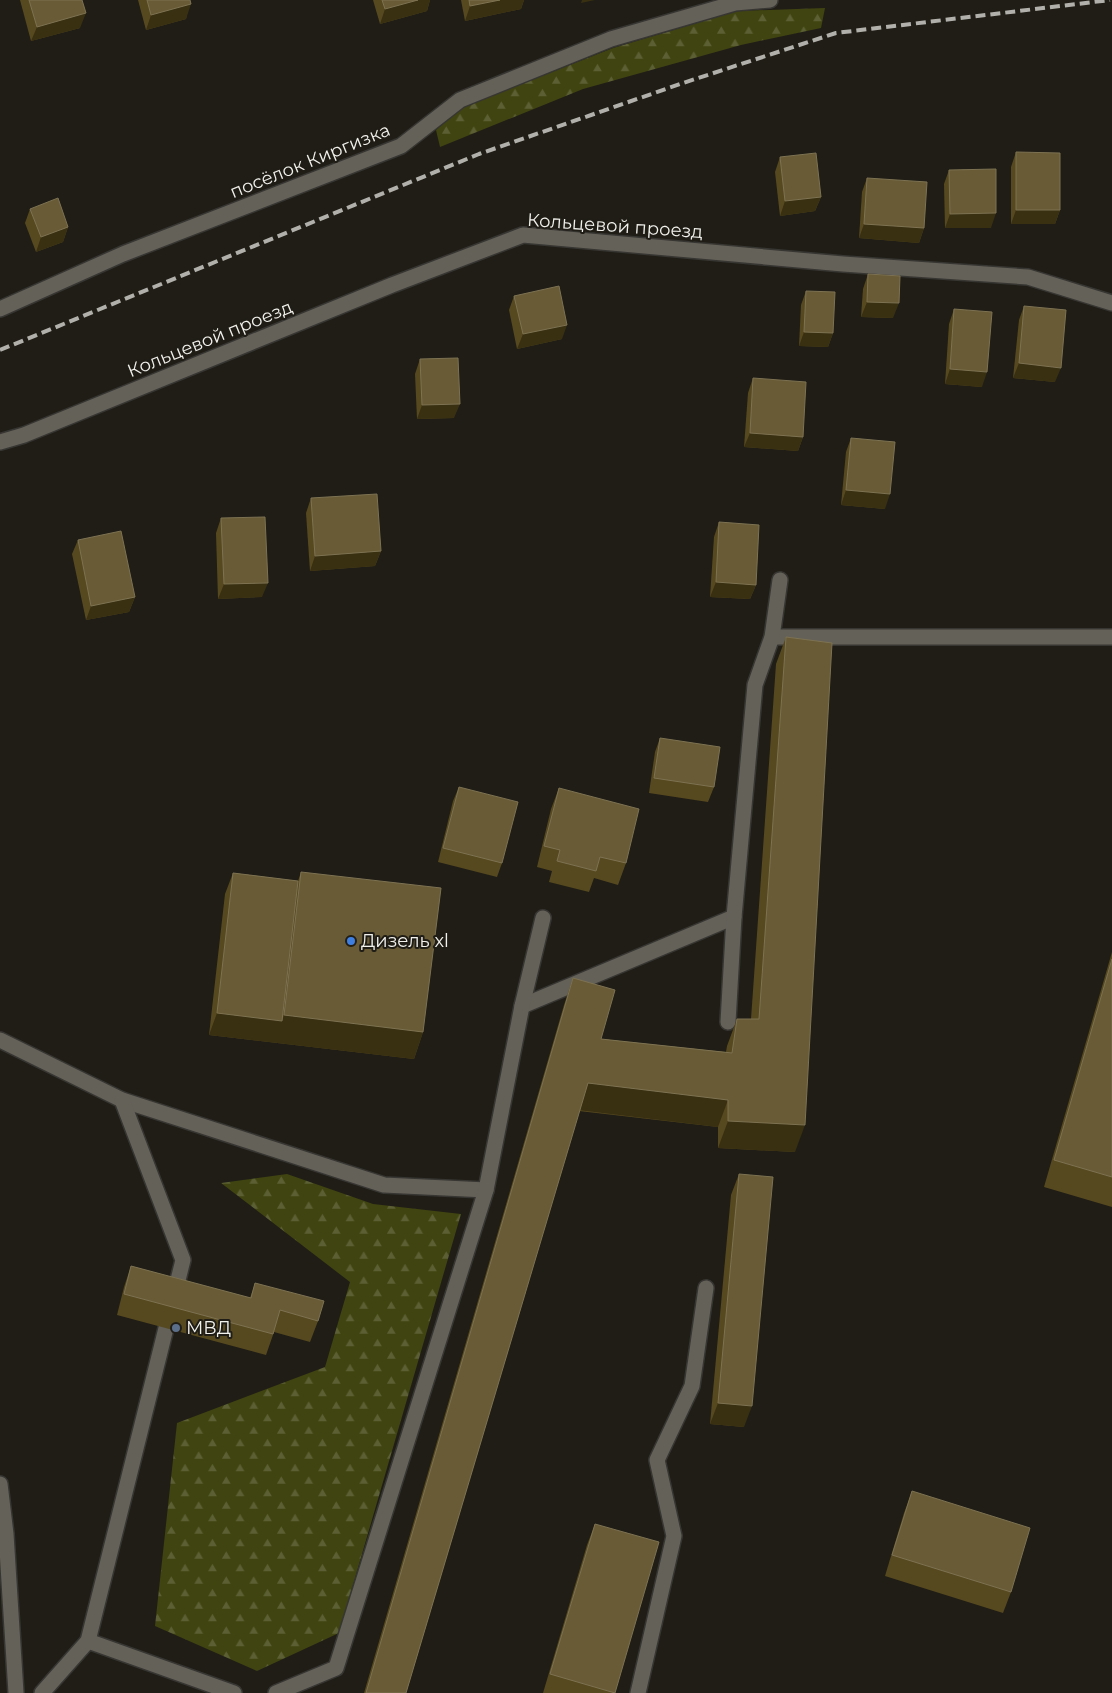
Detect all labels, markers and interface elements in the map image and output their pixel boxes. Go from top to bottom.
street label: посёлок Киргизка [227,119,393,203]
street label: Кольцевой проезд [526,209,704,243]
street label: Кольцевой проезд [124,296,296,382]
place label: Дизель xl [361,930,449,952]
marker: Дизель xl [345,935,357,947]
place label: МВД [186,1317,231,1339]
marker: МВД [170,1322,182,1334]

